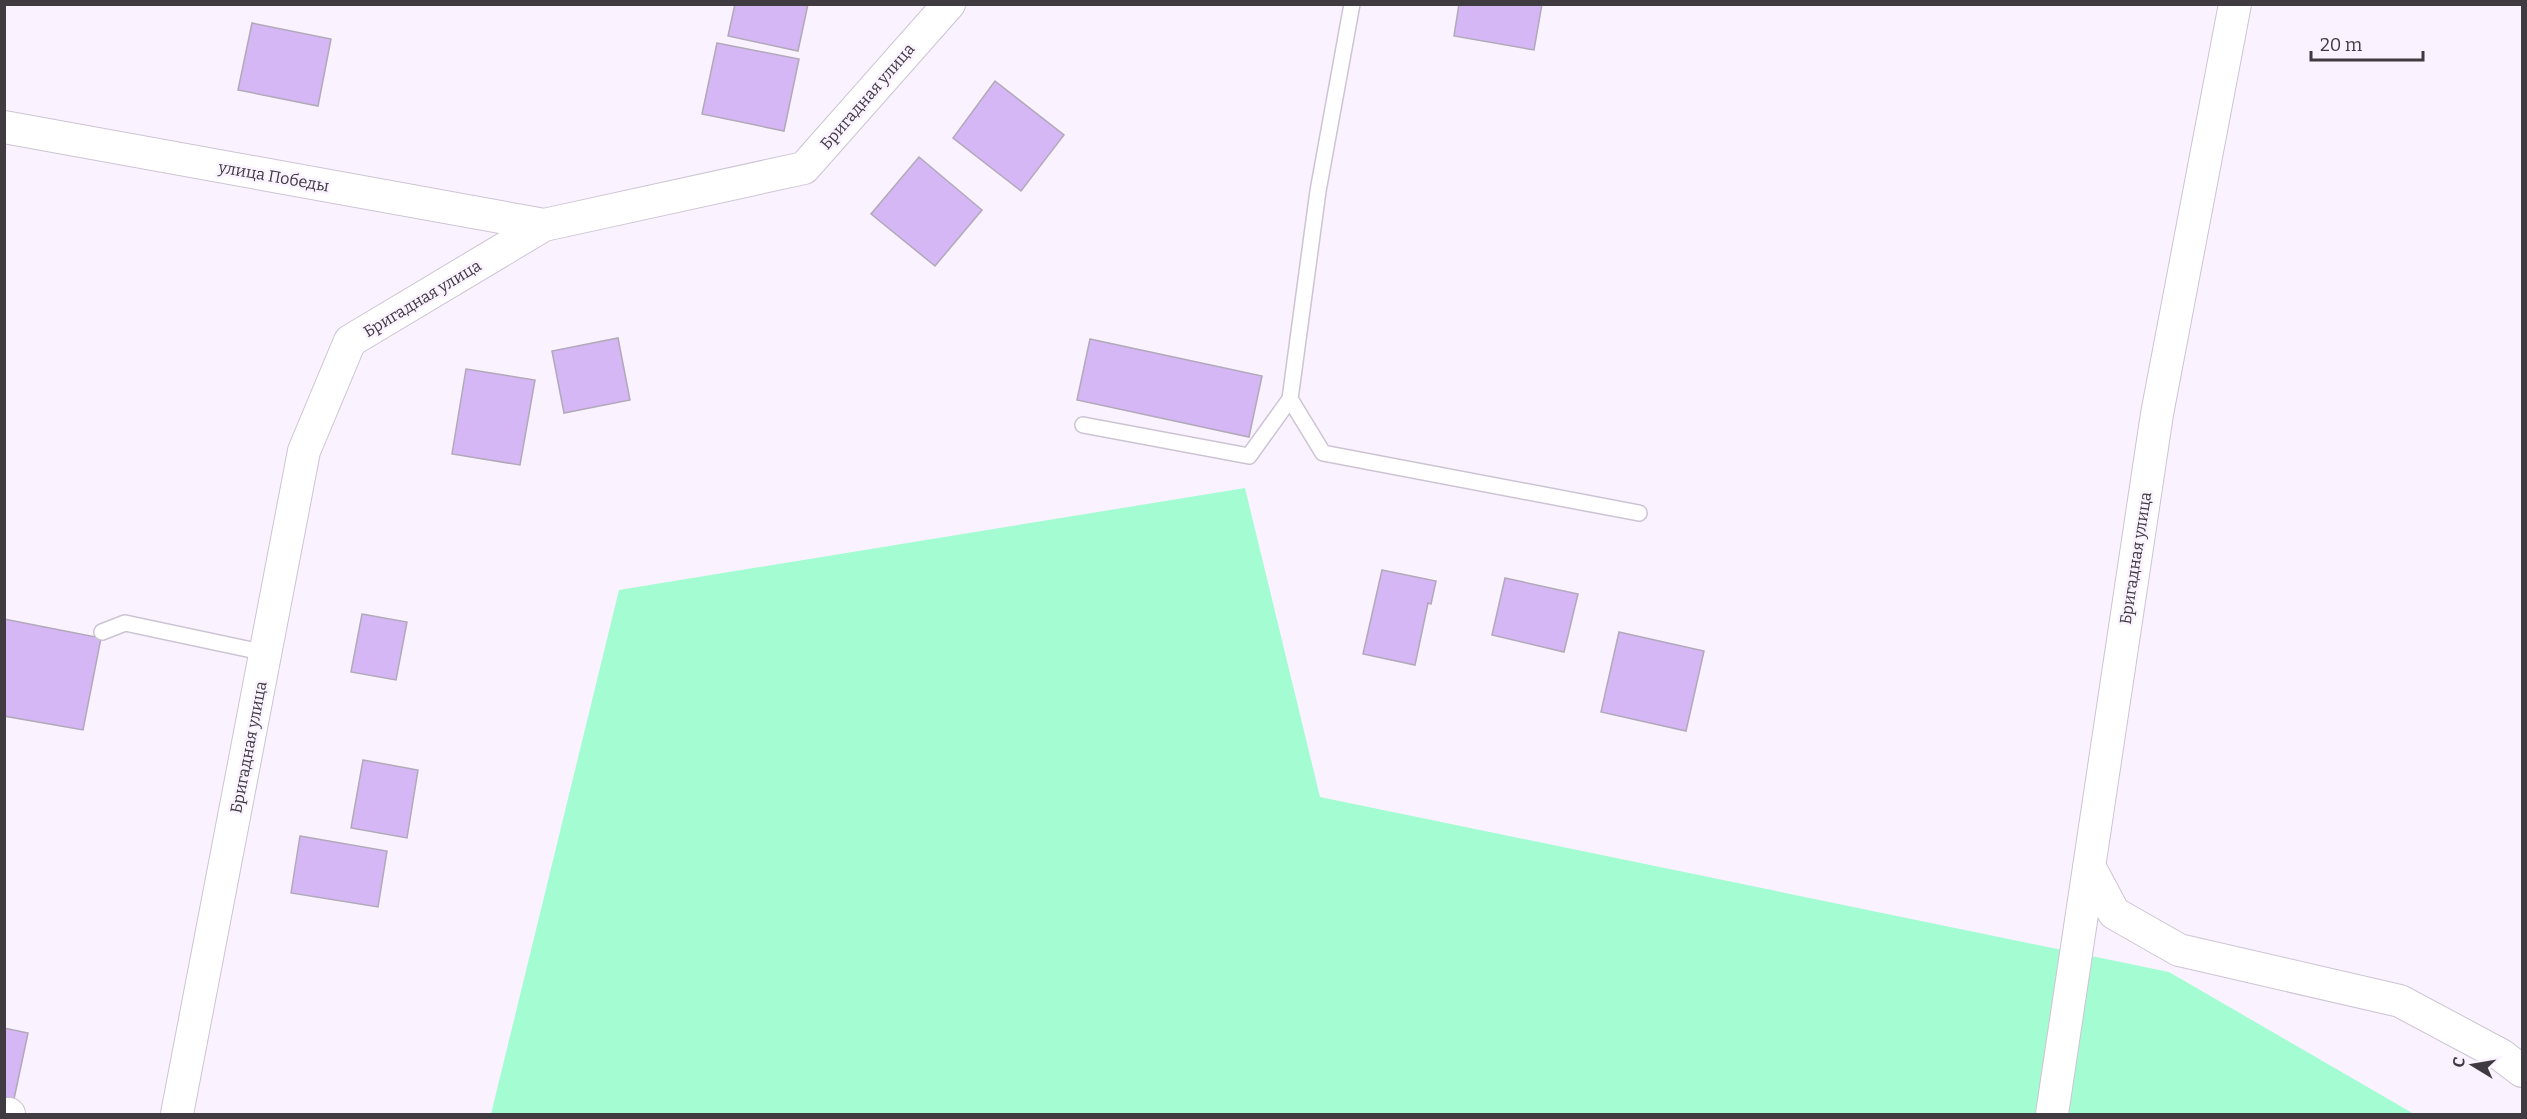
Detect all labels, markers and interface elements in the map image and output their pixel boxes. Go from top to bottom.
scale bar [2311,24,2424,62]
text: 20 m [2320,34,2362,56]
street label: Бригадная улица [816,39,919,153]
street label: улица Победы [216,157,331,196]
street label: Бригадная улица [360,256,485,341]
street label: Бригадная улица [2116,490,2155,626]
street label: Бригадная улица [226,679,271,815]
north arrow [2443,1035,2503,1095]
text: С [2448,1055,2469,1069]

